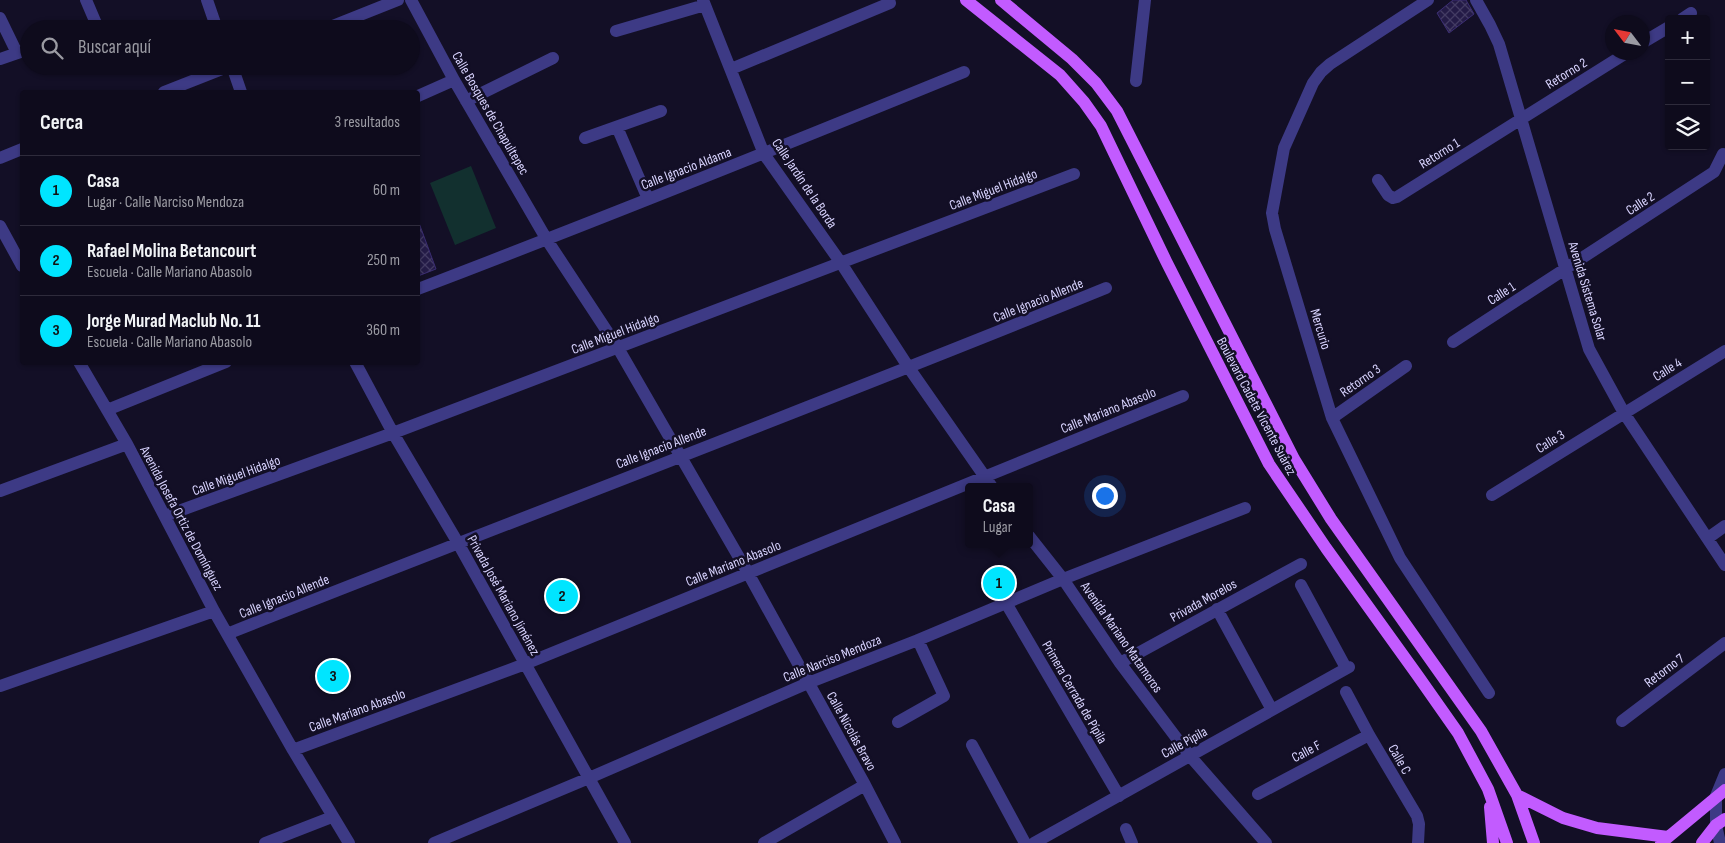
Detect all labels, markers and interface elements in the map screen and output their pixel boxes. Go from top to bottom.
north arrow [1605,15,1650,60]
map controls [1665,15,1710,150]
button: + [1665,15,1710,60]
search box [20,20,420,75]
icon: search [38,34,66,62]
text: Buscar aquí [78,36,151,59]
street label: Calle Bosques de Chapultepec [448,49,533,178]
street label: Retorno 2 [1542,54,1590,93]
button: − [1665,60,1710,105]
button: layers [1665,105,1710,150]
text: Cerca [40,110,83,135]
text: 3 resultados [335,113,400,132]
street label: Retorno 1 [1416,134,1463,173]
street label: Calle Jardín de la Borda [768,135,841,231]
street label: Calle Ignacio Aldama [639,143,734,194]
street label: Calle Miguel Hidalgo [947,165,1040,214]
text: Casa [87,170,119,193]
text: 1 [53,181,59,200]
text: 60 m [373,181,400,200]
street label: Calle 2 [1623,188,1658,219]
text: Lugar · Calle Narciso Mendoza [87,193,244,212]
street label: Avenida Sistema Solar [1564,239,1611,343]
text: Rafael Molina Betancourt [87,240,256,263]
text: 2 [52,251,60,270]
text: 250 m [367,251,400,270]
text: Escuela · Calle Mariano Abasolo [87,263,252,282]
street label: Calle Ignacio Allende [991,275,1086,326]
street label: Calle 1 [1484,278,1519,309]
street label: Mercurio [1306,307,1335,352]
street label: Calle Miguel Hidalgo [569,309,662,358]
text: Jorge Murad Maclub No. 11 [87,310,261,333]
text: 3 [52,321,60,340]
text: 360 m [366,321,400,340]
text: Escuela · Calle Mariano Abasolo [87,333,252,352]
street label: Boulevard Cadete Vicente Suárez [1213,334,1300,478]
street label: Calle 4 [1650,354,1685,385]
street label: Retorno 3 [1337,360,1384,401]
street label: Calle Mariano Abasolo [1058,384,1159,437]
street label: Calle Ignacio Allende [614,422,709,473]
street label: Calle 3 [1533,426,1568,457]
street label: Avenida Josefa Ortiz de Domínguez [136,442,227,593]
street label: Calle Miguel Hidalgo [190,452,283,499]
popup [965,483,1033,548]
your location [1092,483,1118,509]
text: Casa [983,495,1015,518]
text: Lugar [983,518,1012,537]
street label: Privada José Mariano Jiménez [463,532,544,658]
street label: Calle Mariano Abasolo [683,537,784,590]
pin: 1 [983,564,1015,602]
street label: Calle Ignacio Allende [237,571,332,622]
street label: Privada Morelos [1167,575,1240,626]
pin: 2 [546,577,578,615]
street label: Avenida Mariano Matamoros [1076,578,1166,696]
street label: Calle Narciso Mendoza [781,631,884,686]
street label: Primera Cerrada de Pípila [1038,638,1111,747]
street label: Retorno 7 [1641,650,1688,691]
pin: 3 [317,657,349,695]
street label: Calle Mariano Abasolo [307,685,408,736]
street label: Calle Nicolás Bravo [823,689,880,774]
street label: Calle Pípila [1158,723,1210,762]
street label: Calle F [1289,737,1324,766]
street label: Calle C [1384,741,1415,777]

